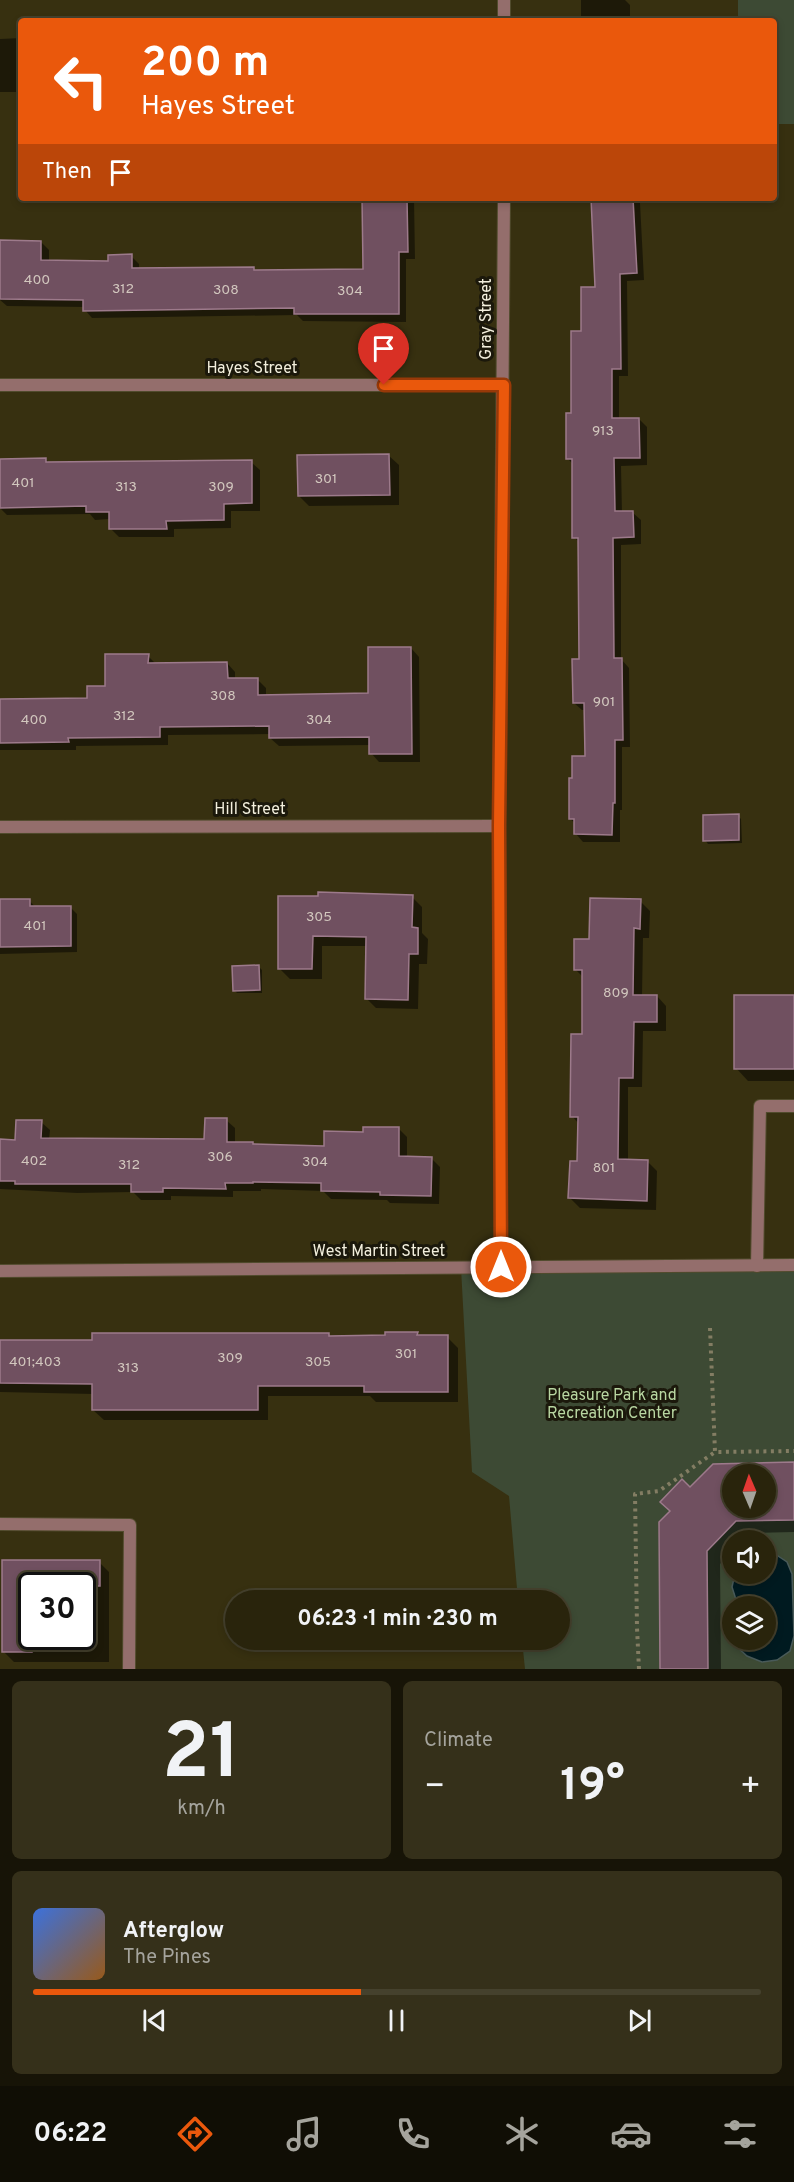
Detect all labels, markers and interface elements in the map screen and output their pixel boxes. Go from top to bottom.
text: 200 m [141,38,269,91]
icon: left [42,42,120,120]
text: Hayes Street [141,90,295,124]
icon: arrive [104,156,137,189]
text: Then [42,159,92,186]
house number: 400 [24,272,50,289]
street label: Gray Street [477,278,497,360]
house number: 312 [112,281,134,298]
house number: 308 [213,282,239,299]
house number: 304 [337,283,363,300]
pin [358,323,409,385]
icon: arrive [367,332,400,365]
street label: Hayes Street [206,359,298,379]
house number: 913 [592,423,614,440]
house number: 301 [315,471,337,488]
house number: 401 [12,475,34,492]
house number: 313 [115,479,137,496]
house number: 309 [208,479,234,496]
house number: 308 [210,688,236,705]
house number: 901 [593,694,615,711]
house number: 312 [113,708,135,725]
house number: 400 [21,712,47,729]
house number: 304 [306,712,332,729]
street label: Hill Street [214,800,286,820]
house number: 305 [306,909,332,926]
house number: 401 [24,918,46,935]
house number: 809 [603,985,629,1002]
house number: 306 [207,1149,233,1166]
house number: 402 [21,1153,47,1170]
house number: 304 [302,1154,328,1171]
house number: 312 [118,1157,140,1174]
house number: 801 [593,1160,615,1177]
position arrow [469,1235,533,1299]
street label: West Martin Street [313,1242,445,1262]
house number: 301 [395,1346,417,1363]
house number: 309 [217,1350,243,1367]
house number: 401;403 [9,1354,61,1371]
house number: 305 [305,1354,331,1371]
house number: 313 [117,1360,139,1377]
park label: Pleasure Park and Recreation Center [547,1386,677,1424]
north arrow [722,1464,776,1518]
map controls [722,1464,776,1650]
button: sound [722,1530,776,1584]
speed limit sign: 30 [18,1572,96,1650]
button: layers [722,1596,776,1650]
text: 06:23 · 1 min · 230 m [297,1606,498,1633]
text: 21 [162,1707,241,1806]
text: Climate [424,1728,493,1754]
text: 19° [560,1759,625,1816]
text: − [424,1767,445,1809]
text: + [740,1767,761,1809]
text: km/h [177,1796,226,1822]
text: Afterglow [123,1918,224,1945]
text: The Pines [123,1945,211,1971]
icon: previous [138,2004,171,2037]
icon: pause [380,2004,413,2037]
icon: next [623,2004,656,2037]
icon: directions [174,2113,216,2155]
icon: music [283,2113,325,2155]
icon: phone [392,2113,434,2155]
icon: climate [501,2113,543,2155]
icon: car [610,2113,652,2155]
icon: filters [719,2113,761,2155]
text: 06:22 [33,2117,107,2151]

